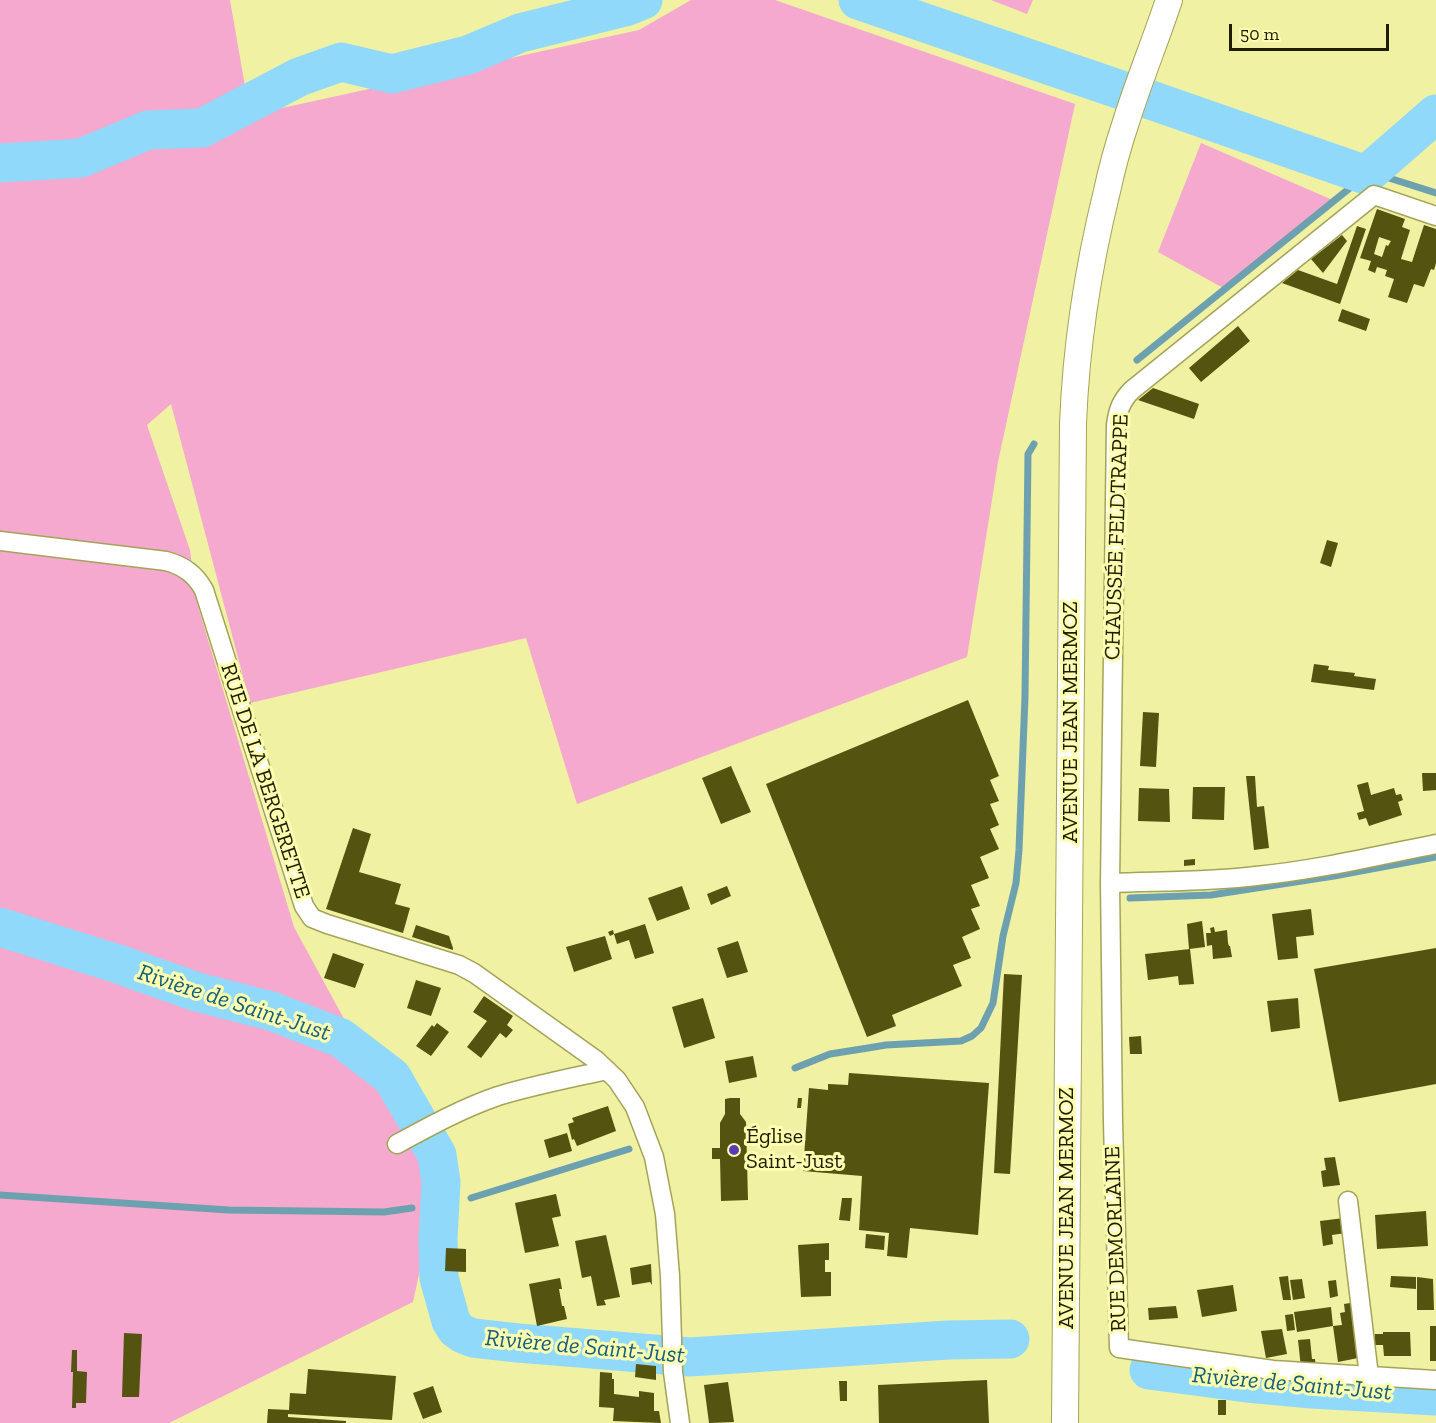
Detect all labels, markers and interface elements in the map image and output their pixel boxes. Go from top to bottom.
scale bar [1232,12,1392,50]
text: 50 m [1240,23,1279,45]
street label: CHAUSSÉE FELDTRAPPE [1100,413,1134,661]
street label: AVENUE JEAN MERMOZ [1058,601,1084,843]
street label: RUE DE LA BERGERETTE [214,660,316,902]
water label: Rivière de Saint-Just [134,958,334,1048]
street label: AVENUE JEAN MERMOZ [1054,1087,1080,1329]
place label: Église Saint-Just [746,1124,842,1176]
marker: Église Saint-Just [727,1143,741,1157]
street label: RUE DEMORLAINE [1100,1146,1132,1332]
water label: Rivière de Saint-Just [484,1324,686,1370]
water label: Rivière de Saint-Just [1191,1361,1393,1407]

